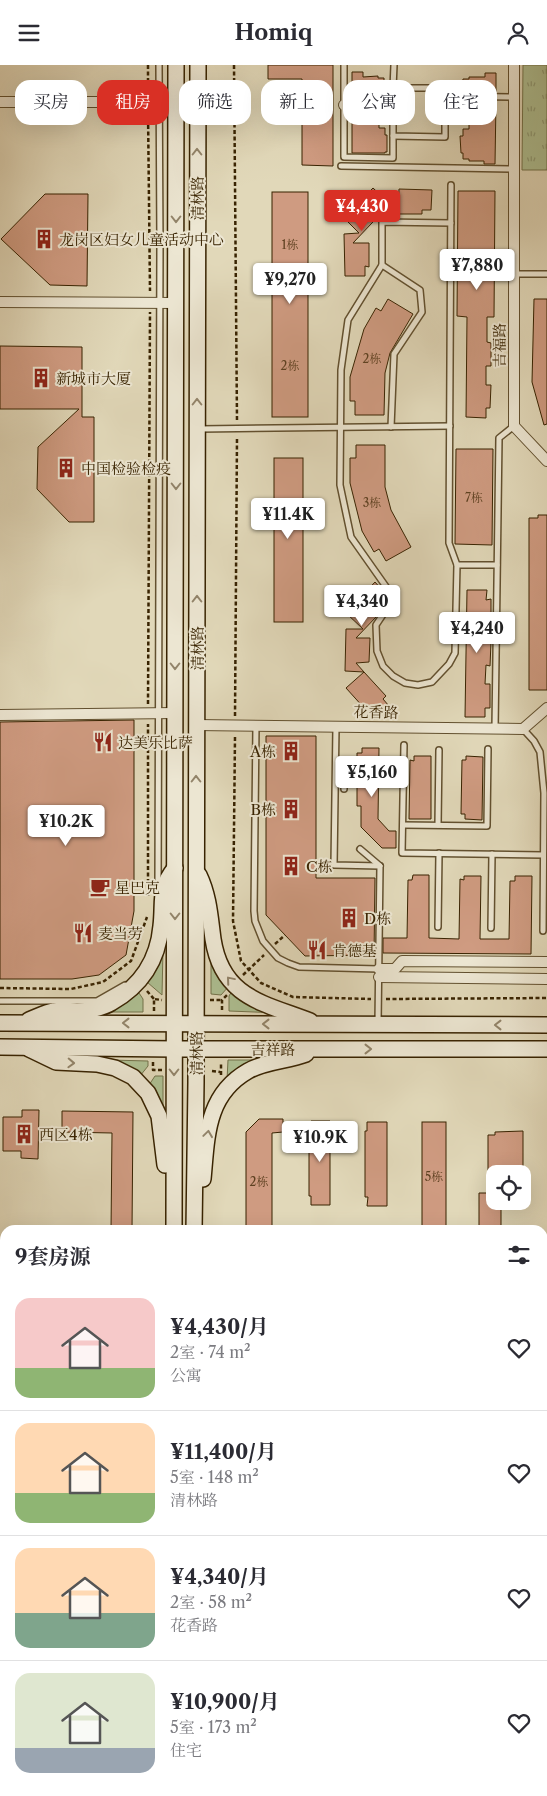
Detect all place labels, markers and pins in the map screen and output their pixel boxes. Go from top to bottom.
pin: ¥4,430 [321,189,403,232]
building icon: 龙岗区妇女儿童活动中心 [33,228,55,250]
place label: 龙岗区妇女儿童活动中心 [59,230,224,249]
pin: ¥7,880 [436,249,518,291]
pin: ¥9,270 [249,263,331,305]
building icon: 新城市大厦 [30,367,52,389]
place label: 新城市大厦 [56,369,131,388]
building icon: 中国检验检疫 [55,457,77,479]
place label: 中国检验检疫 [81,459,171,478]
pin: ¥11.4K [247,497,329,540]
pin: ¥4,340 [321,585,403,627]
pin: ¥4,240 [436,611,518,654]
restaurant icon: 达美乐比萨 [92,731,114,753]
place label: 达美乐比萨 [118,733,193,752]
building icon: A栋 [280,740,302,762]
place label: A栋 [249,742,276,761]
pin: ¥5,160 [331,755,413,798]
building icon: B栋 [280,798,302,820]
place label: B栋 [251,800,276,819]
pin: ¥10.2K [25,805,107,847]
building icon: C栋 [280,855,302,877]
place label: C栋 [306,857,333,876]
cafe icon: 星巴克 [89,876,111,898]
place label: 星巴克 [115,878,160,897]
building icon: D栋 [338,907,360,929]
place label: D栋 [364,909,391,928]
restaurant icon: 麦当劳 [72,922,94,944]
place label: 麦当劳 [98,924,143,943]
restaurant icon: 肯德基 [306,939,328,961]
place label: 肯德基 [332,941,377,960]
pin: ¥10.9K [279,1121,361,1163]
building icon: 西区4栋 [13,1123,35,1145]
place label: 西区4栋 [39,1125,93,1144]

